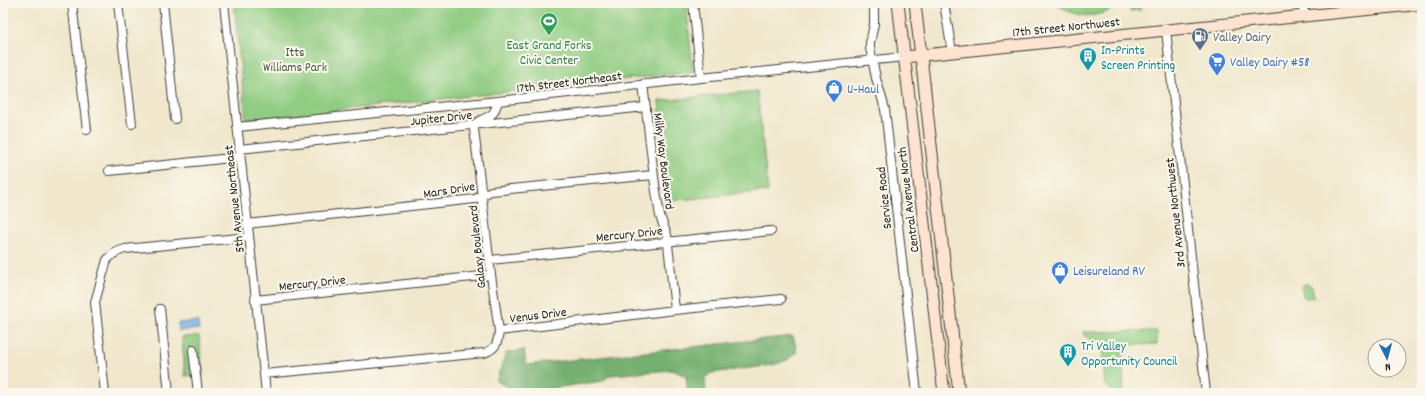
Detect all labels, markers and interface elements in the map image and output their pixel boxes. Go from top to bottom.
sports icon: East Grand Forks Civic Center [539,11,559,36]
street label: 17th Street Northwest [1011,13,1121,44]
fuel station icon: Valley Dairy [1190,26,1210,51]
place label: Valley Dairy [1213,29,1272,48]
place label: East Grand Forks Civic Center [506,37,592,71]
place label: In-Prints Screen Printing [1101,42,1175,76]
park label: Itts Williams Park [263,44,327,78]
building icon: In-Prints Screen Printing [1078,46,1098,71]
supermarket icon: Valley Dairy #58 [1207,51,1227,76]
place label: Valley Dairy #58 [1230,54,1309,73]
street label: 17th Street Northeast [516,68,623,99]
shop icon: U-Haul [824,78,844,103]
place label: U-Haul [847,81,879,100]
street label: Jupiter Drive [409,107,473,132]
street label: Milky Way Boulevard [647,112,678,211]
street label: 5th Avenue Northeast [220,144,251,254]
street label: Central Avenue North [894,146,925,254]
street label: 3rd Avenue Northwest [1161,157,1192,269]
street label: Service Road [873,166,898,230]
street label: Mars Drive [422,178,477,205]
street label: Galaxy Boulevard [465,204,492,289]
street label: Mercury Drive [595,223,664,248]
shop icon: Leisureland RV [1050,260,1070,285]
place label: Leisureland RV [1073,263,1146,282]
street label: Mercury Drive [278,272,347,297]
street label: Venus Drive [509,304,568,329]
place label: Tri Valley Opportunity Council [1081,338,1177,372]
north arrow [1367,338,1407,378]
building icon: Tri Valley Opportunity Council [1058,342,1078,367]
text: N [1384,358,1391,374]

